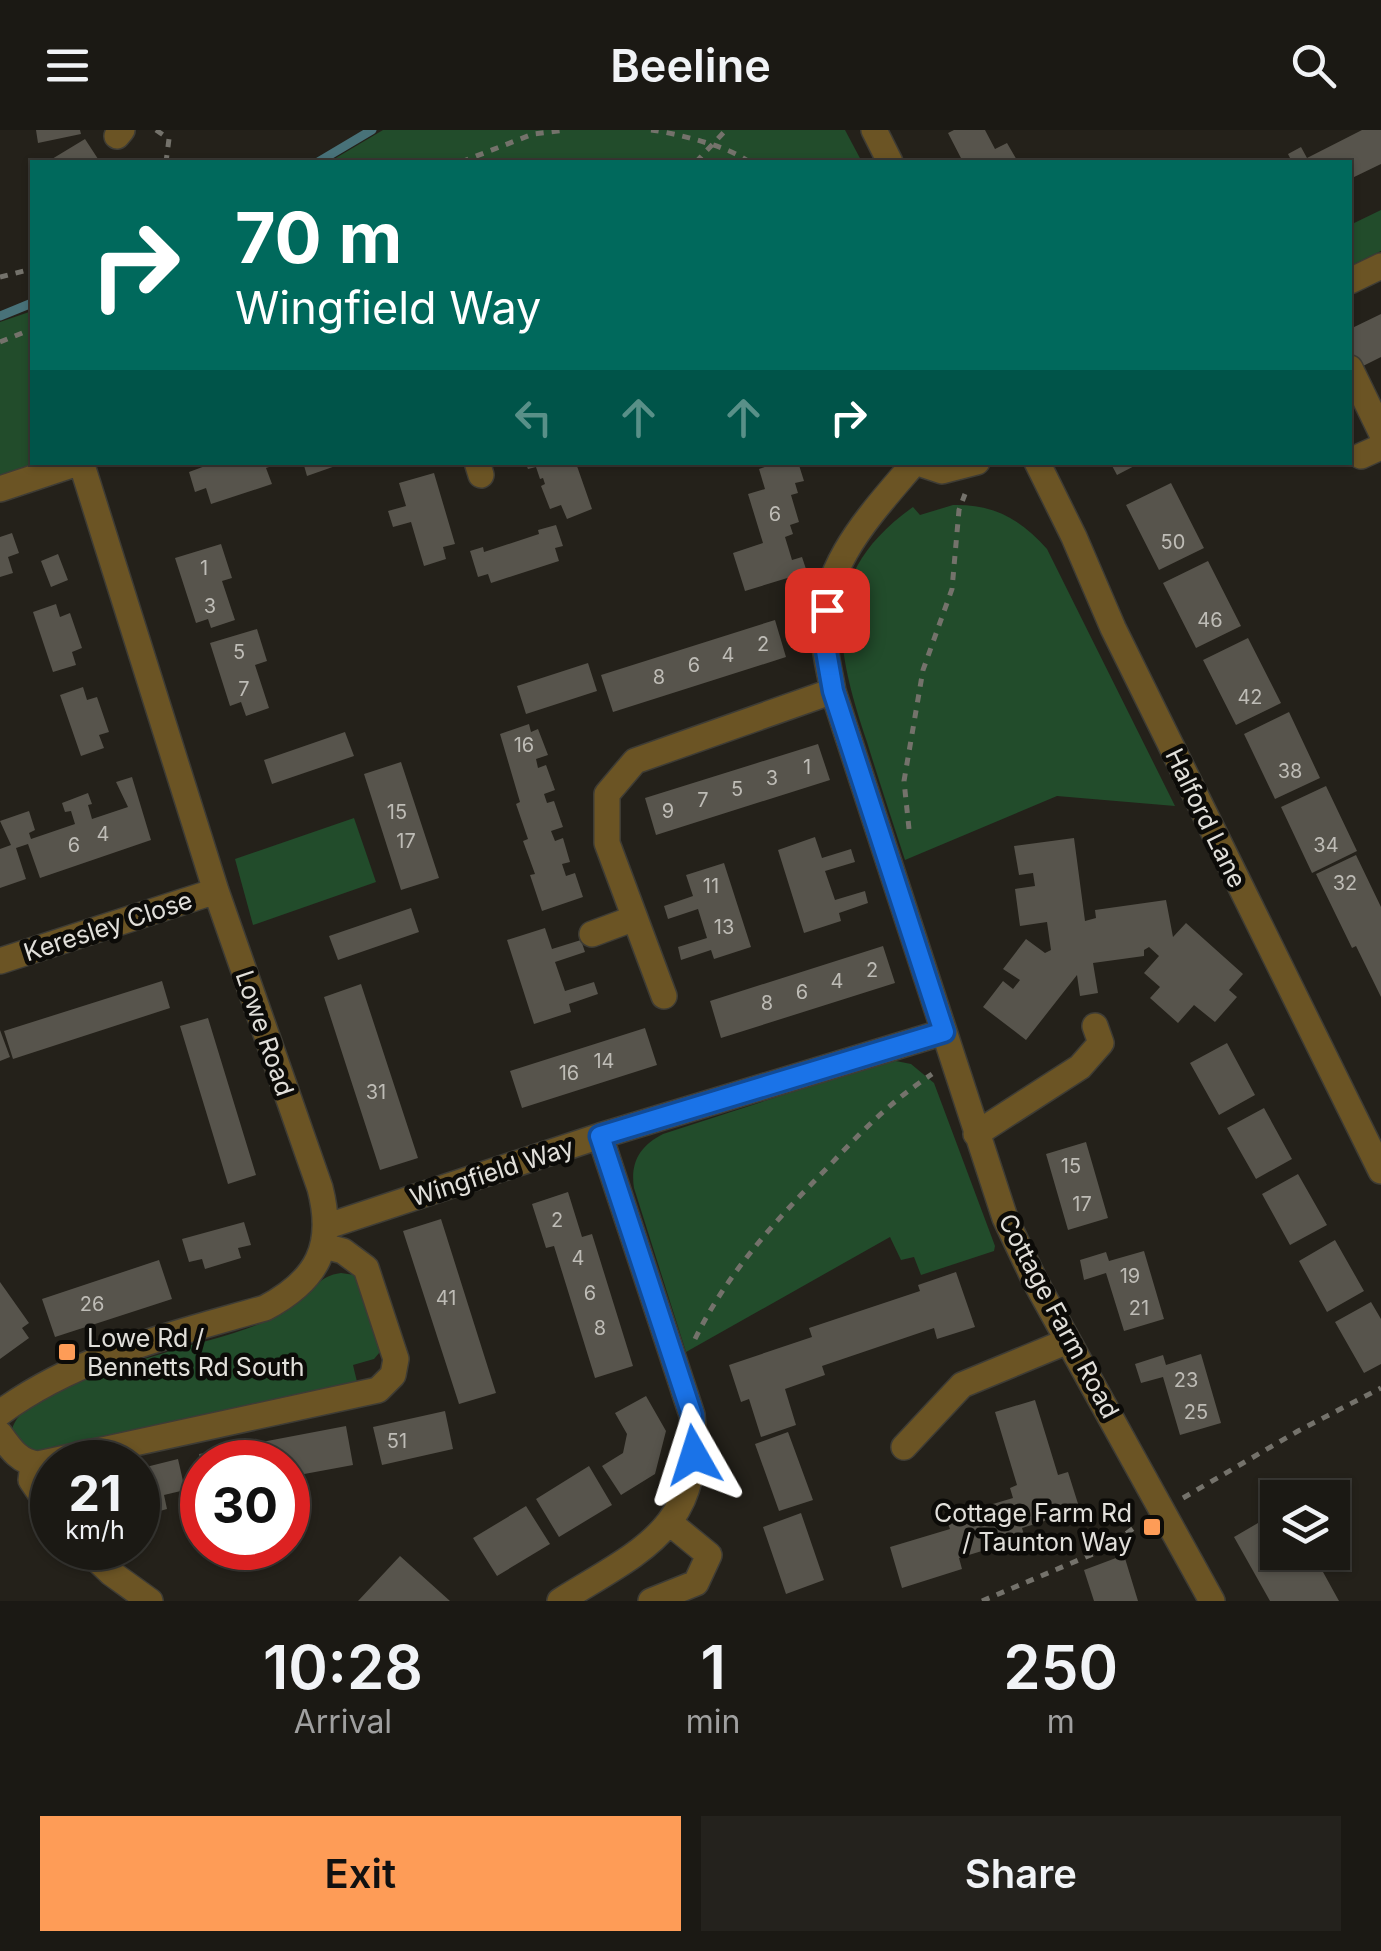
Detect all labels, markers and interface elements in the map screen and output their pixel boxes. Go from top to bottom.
icon: menu [40,38,95,93]
text: Beeline [610,38,771,93]
icon: search [1286,38,1341,93]
text: 70 m [235,195,402,280]
icon: right [70,200,200,330]
text: Wingfield Way [235,280,541,335]
icon: left [506,390,561,445]
icon: ahead [611,390,666,445]
icon: ahead [716,390,771,445]
icon: right [821,390,876,445]
house number: 6 [769,502,781,526]
house number: 50 [1161,530,1185,554]
house number: 1 [200,556,208,580]
pin [785,568,870,653]
icon: arrive [800,583,855,638]
house number: 3 [204,594,216,618]
house number: 46 [1197,608,1223,632]
house number: 2 [757,632,769,656]
house number: 5 [233,640,245,664]
house number: 4 [722,643,734,667]
house number: 6 [688,653,700,677]
house number: 8 [653,665,665,689]
house number: 7 [238,677,250,701]
house number: 42 [1237,685,1263,709]
house number: 16 [514,733,534,757]
street label: Halford Lane [1159,744,1253,892]
house number: 1 [803,755,811,779]
house number: 38 [1278,759,1302,783]
house number: 3 [766,766,778,790]
house number: 5 [731,777,743,801]
house number: 7 [697,788,709,812]
house number: 9 [662,799,674,823]
house number: 15 [387,800,407,824]
house number: 4 [97,822,109,846]
house number: 17 [396,829,416,853]
house number: 6 [68,833,80,857]
house number: 34 [1313,833,1339,857]
house number: 32 [1333,871,1357,895]
house number: 11 [703,874,719,898]
street label: Keresley Close [20,885,196,967]
house number: 13 [714,915,734,939]
house number: 2 [866,958,878,982]
street label: Lowe Road [230,966,300,1100]
house number: 4 [831,969,843,993]
house number: 6 [796,980,808,1004]
house number: 8 [761,991,773,1015]
house number: 14 [593,1049,615,1073]
house number: 16 [559,1061,579,1085]
house number: 31 [366,1080,386,1104]
street label: Wingfield Way [406,1131,578,1213]
house number: 15 [1061,1154,1081,1178]
house number: 17 [1072,1192,1092,1216]
house number: 2 [551,1208,563,1232]
street label: Cottage Farm Road [992,1209,1126,1423]
house number: 4 [572,1246,584,1270]
house number: 19 [1120,1264,1140,1288]
house number: 6 [584,1281,596,1305]
house number: 41 [436,1286,456,1310]
house number: 26 [80,1292,104,1316]
house number: 21 [1129,1296,1149,1320]
house number: 8 [594,1316,606,1340]
place label: Lowe Rd / Bennetts Rd South [87,1323,305,1382]
marker: Lowe Rd / Bennetts Rd South [56,1341,78,1363]
house number: 23 [1174,1368,1198,1392]
house number: 25 [1184,1400,1208,1424]
position arrow [642,1403,746,1507]
house number: 51 [387,1429,407,1453]
speed limit sign: 30 [180,1440,310,1570]
text: 21 [68,1463,122,1523]
map controls [1260,1480,1350,1570]
button: layers [1260,1480,1350,1570]
place label: Cottage Farm Rd / Taunton Way [934,1498,1132,1557]
text: km/h [65,1515,125,1545]
marker: Cottage Farm Rd / Taunton Way [1141,1516,1163,1538]
text: 10:28 [263,1631,423,1703]
text: 1 [700,1631,726,1703]
text: 250 [1003,1631,1118,1703]
text: Arrival [294,1702,392,1741]
text: min [686,1702,740,1741]
text: m [1047,1702,1075,1741]
button: Exit [40,1816,681,1931]
button: Share [701,1816,1341,1931]

